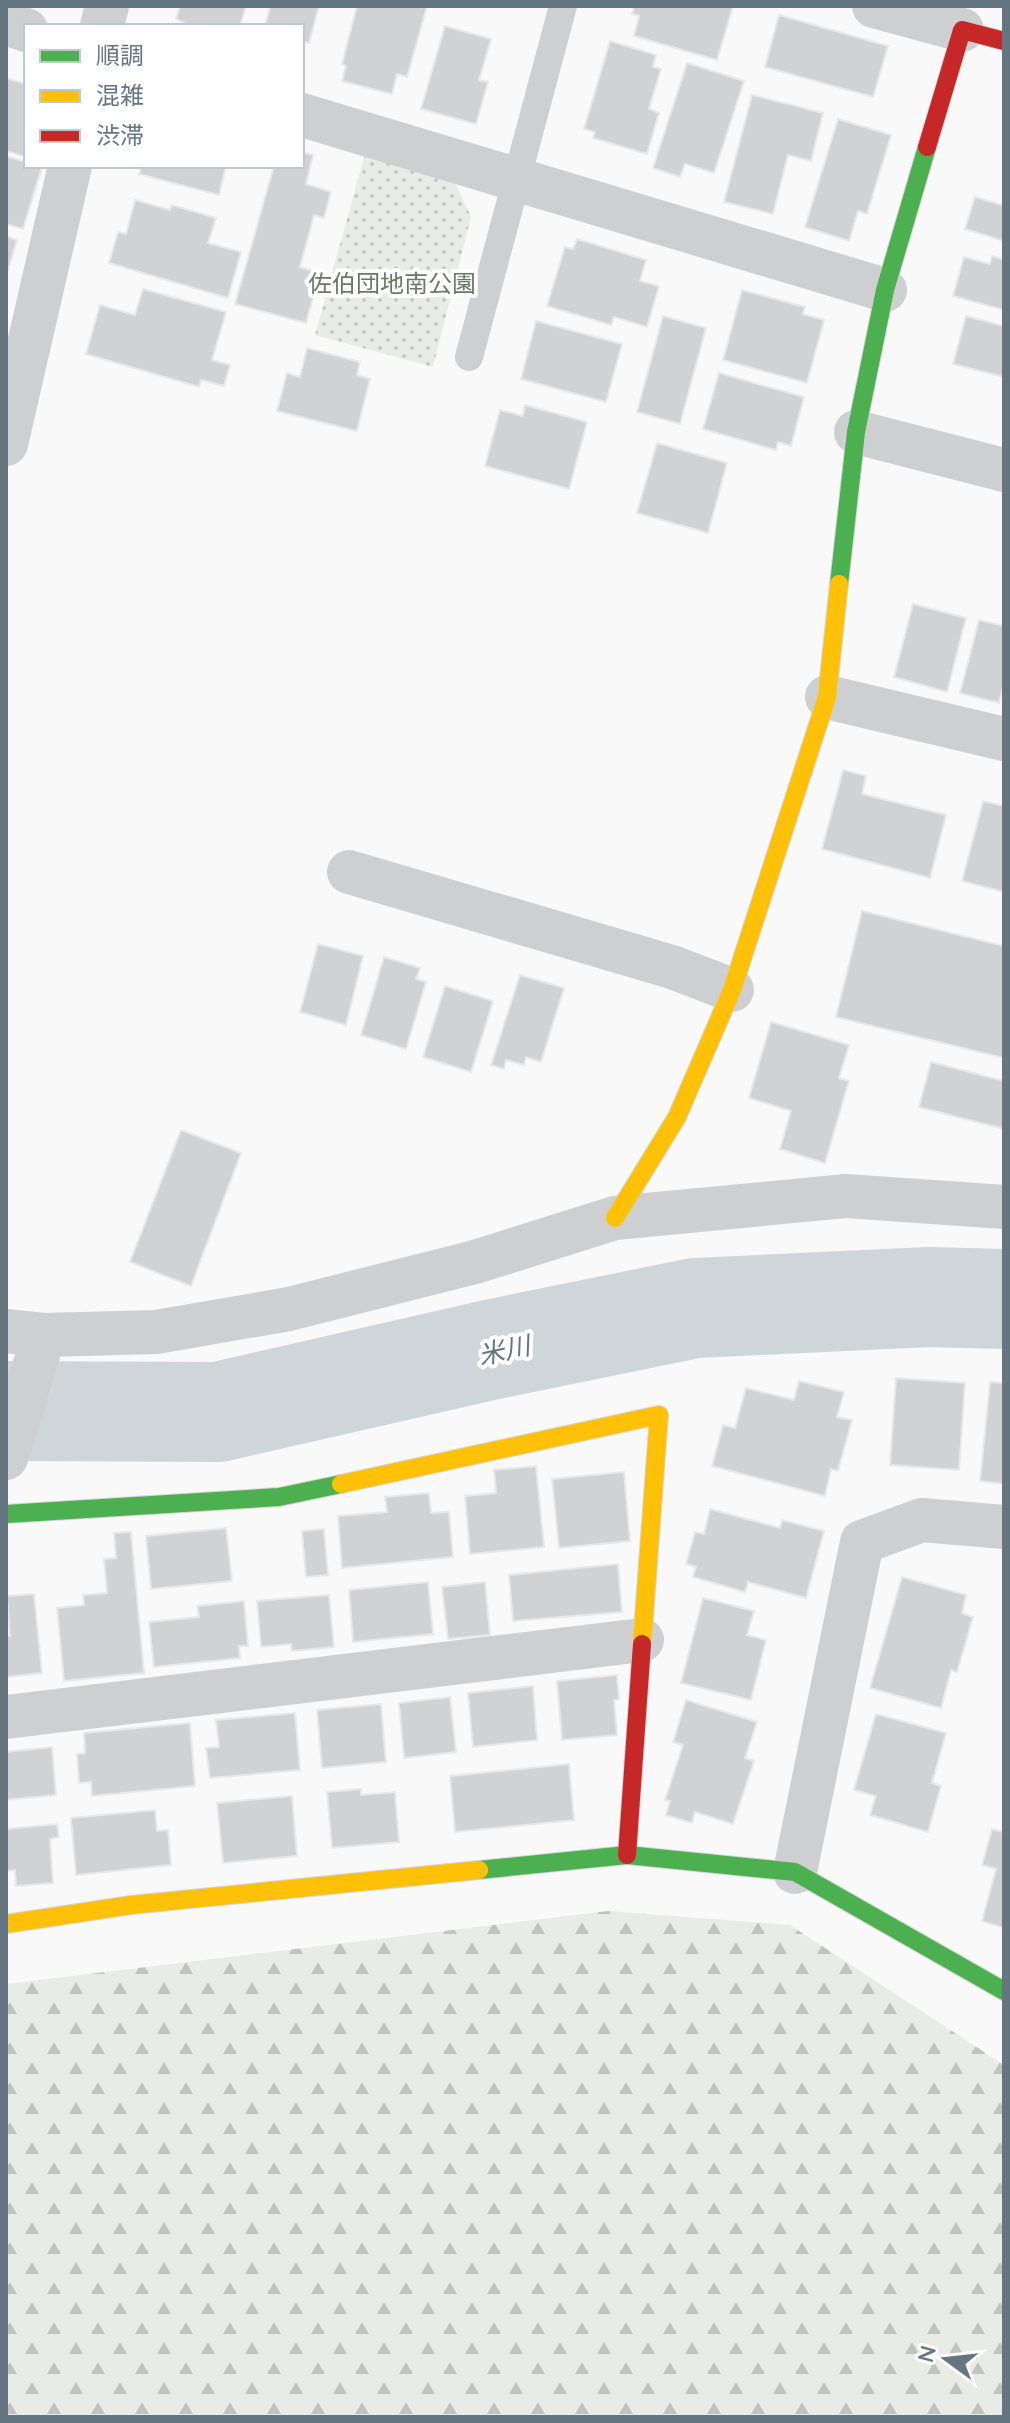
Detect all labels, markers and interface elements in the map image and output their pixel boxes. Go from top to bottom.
legend [24,24,304,168]
text: 順調 [96,40,144,70]
text: 混雑 [96,80,144,110]
text: 渋滞 [96,120,144,150]
park label: 佐伯団地南公園 [308,268,476,298]
water label: 米川 [475,1328,536,1372]
north arrow [906,2319,986,2399]
text: N [911,2342,942,2365]

